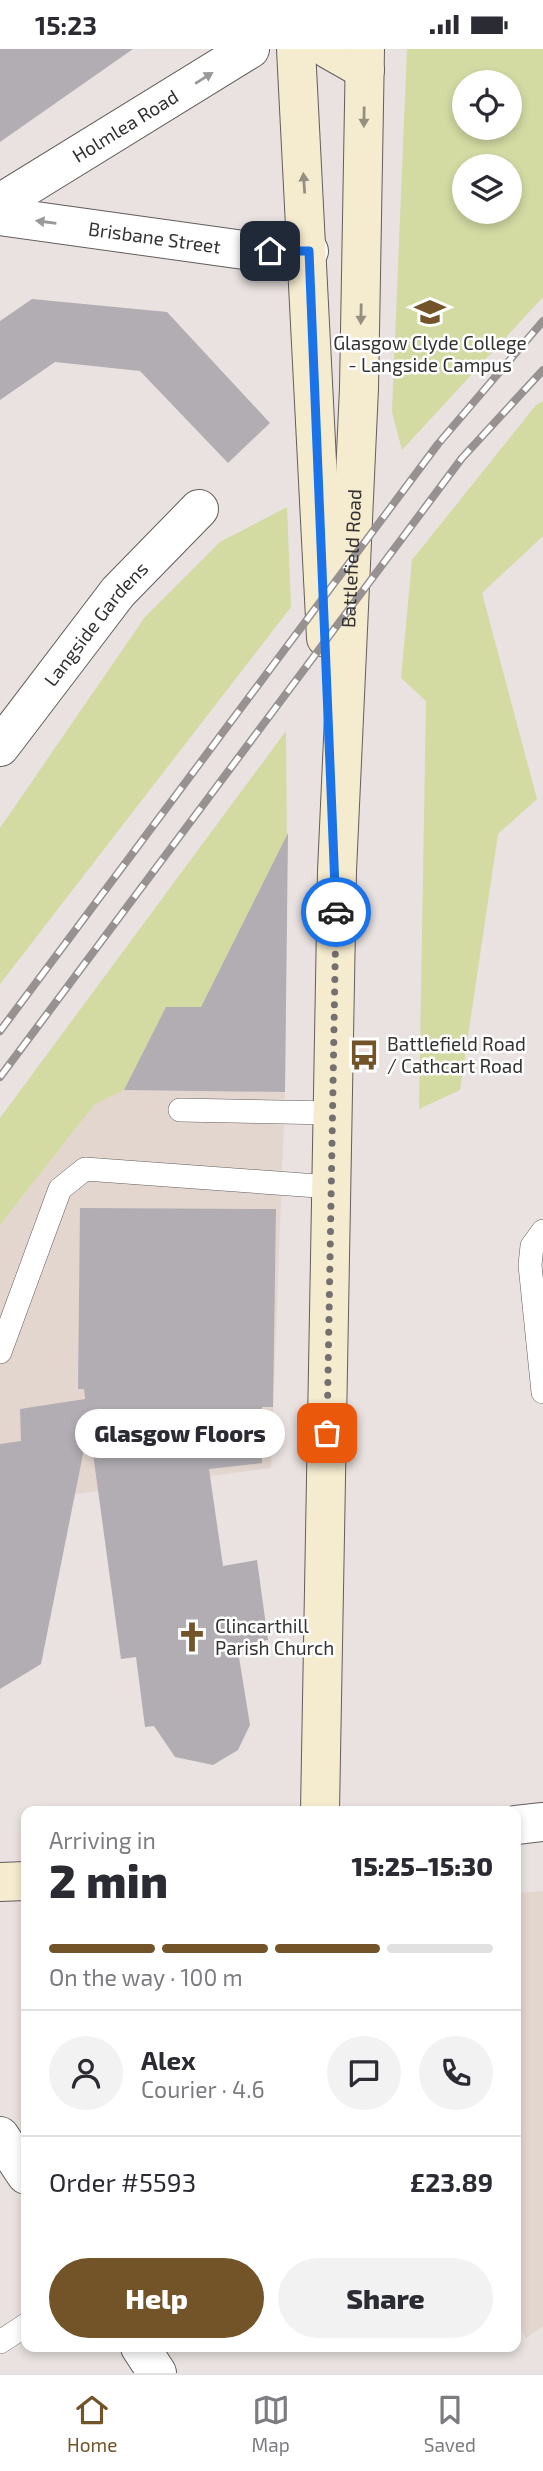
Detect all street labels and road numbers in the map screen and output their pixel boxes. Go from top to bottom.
street label: Holmlea Road [68,84,182,167]
street label: Brisbane Street [87,216,222,258]
street label: Battlefield Road [336,489,365,628]
street label: Langside Gardens [39,557,152,690]

